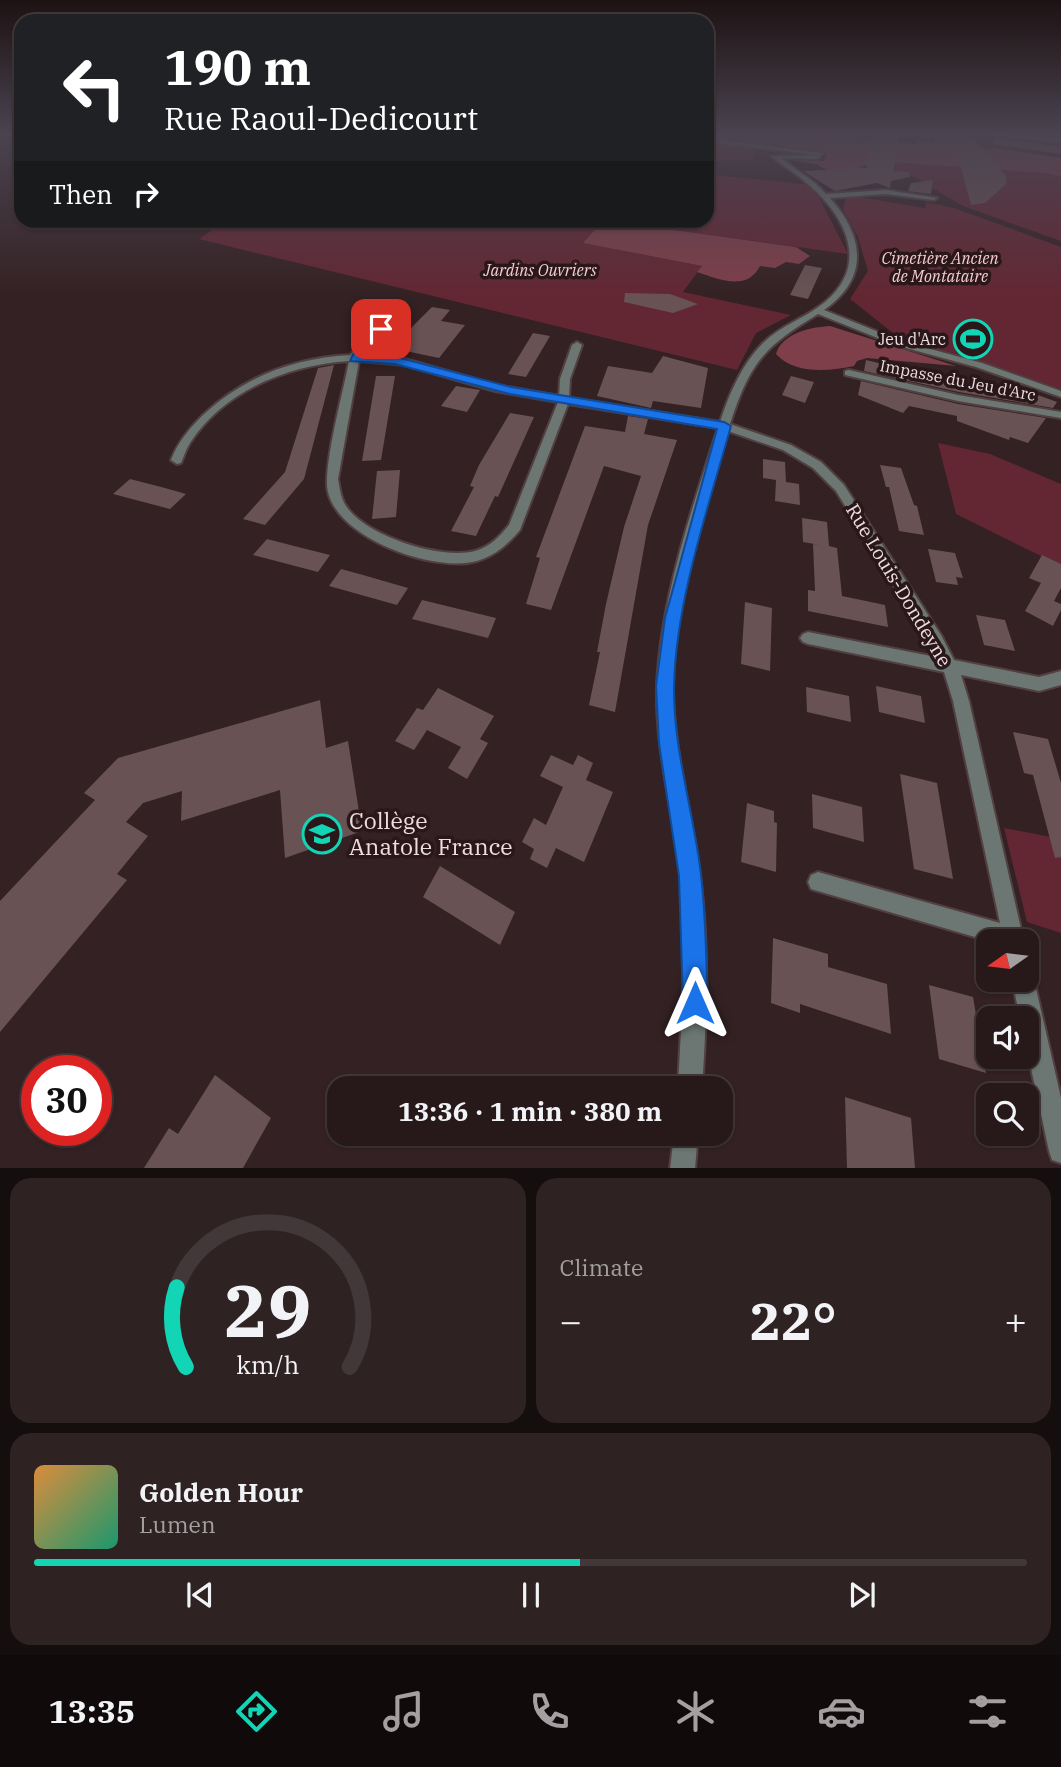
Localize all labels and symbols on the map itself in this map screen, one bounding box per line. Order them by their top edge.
park label: Cimetière Ancien de Montataire [882,248,998,286]
park label: Jardins Ouvriers [482,260,597,280]
pin [351,299,411,359]
sports icon: Jeu d'Arc [952,318,994,360]
place label: Jeu d'Arc [878,329,946,349]
street label: Impasse du Jeu d'Arc [878,355,1038,405]
street label: Rue Louis-Dondeyne [841,499,957,671]
place label: Collège Anatole France [349,805,513,861]
school or university icon: Collège Anatole France [301,813,343,855]
north arrow [976,929,1040,992]
position arrow [658,966,732,1040]
speed limit sign: 30 [21,1055,112,1146]

